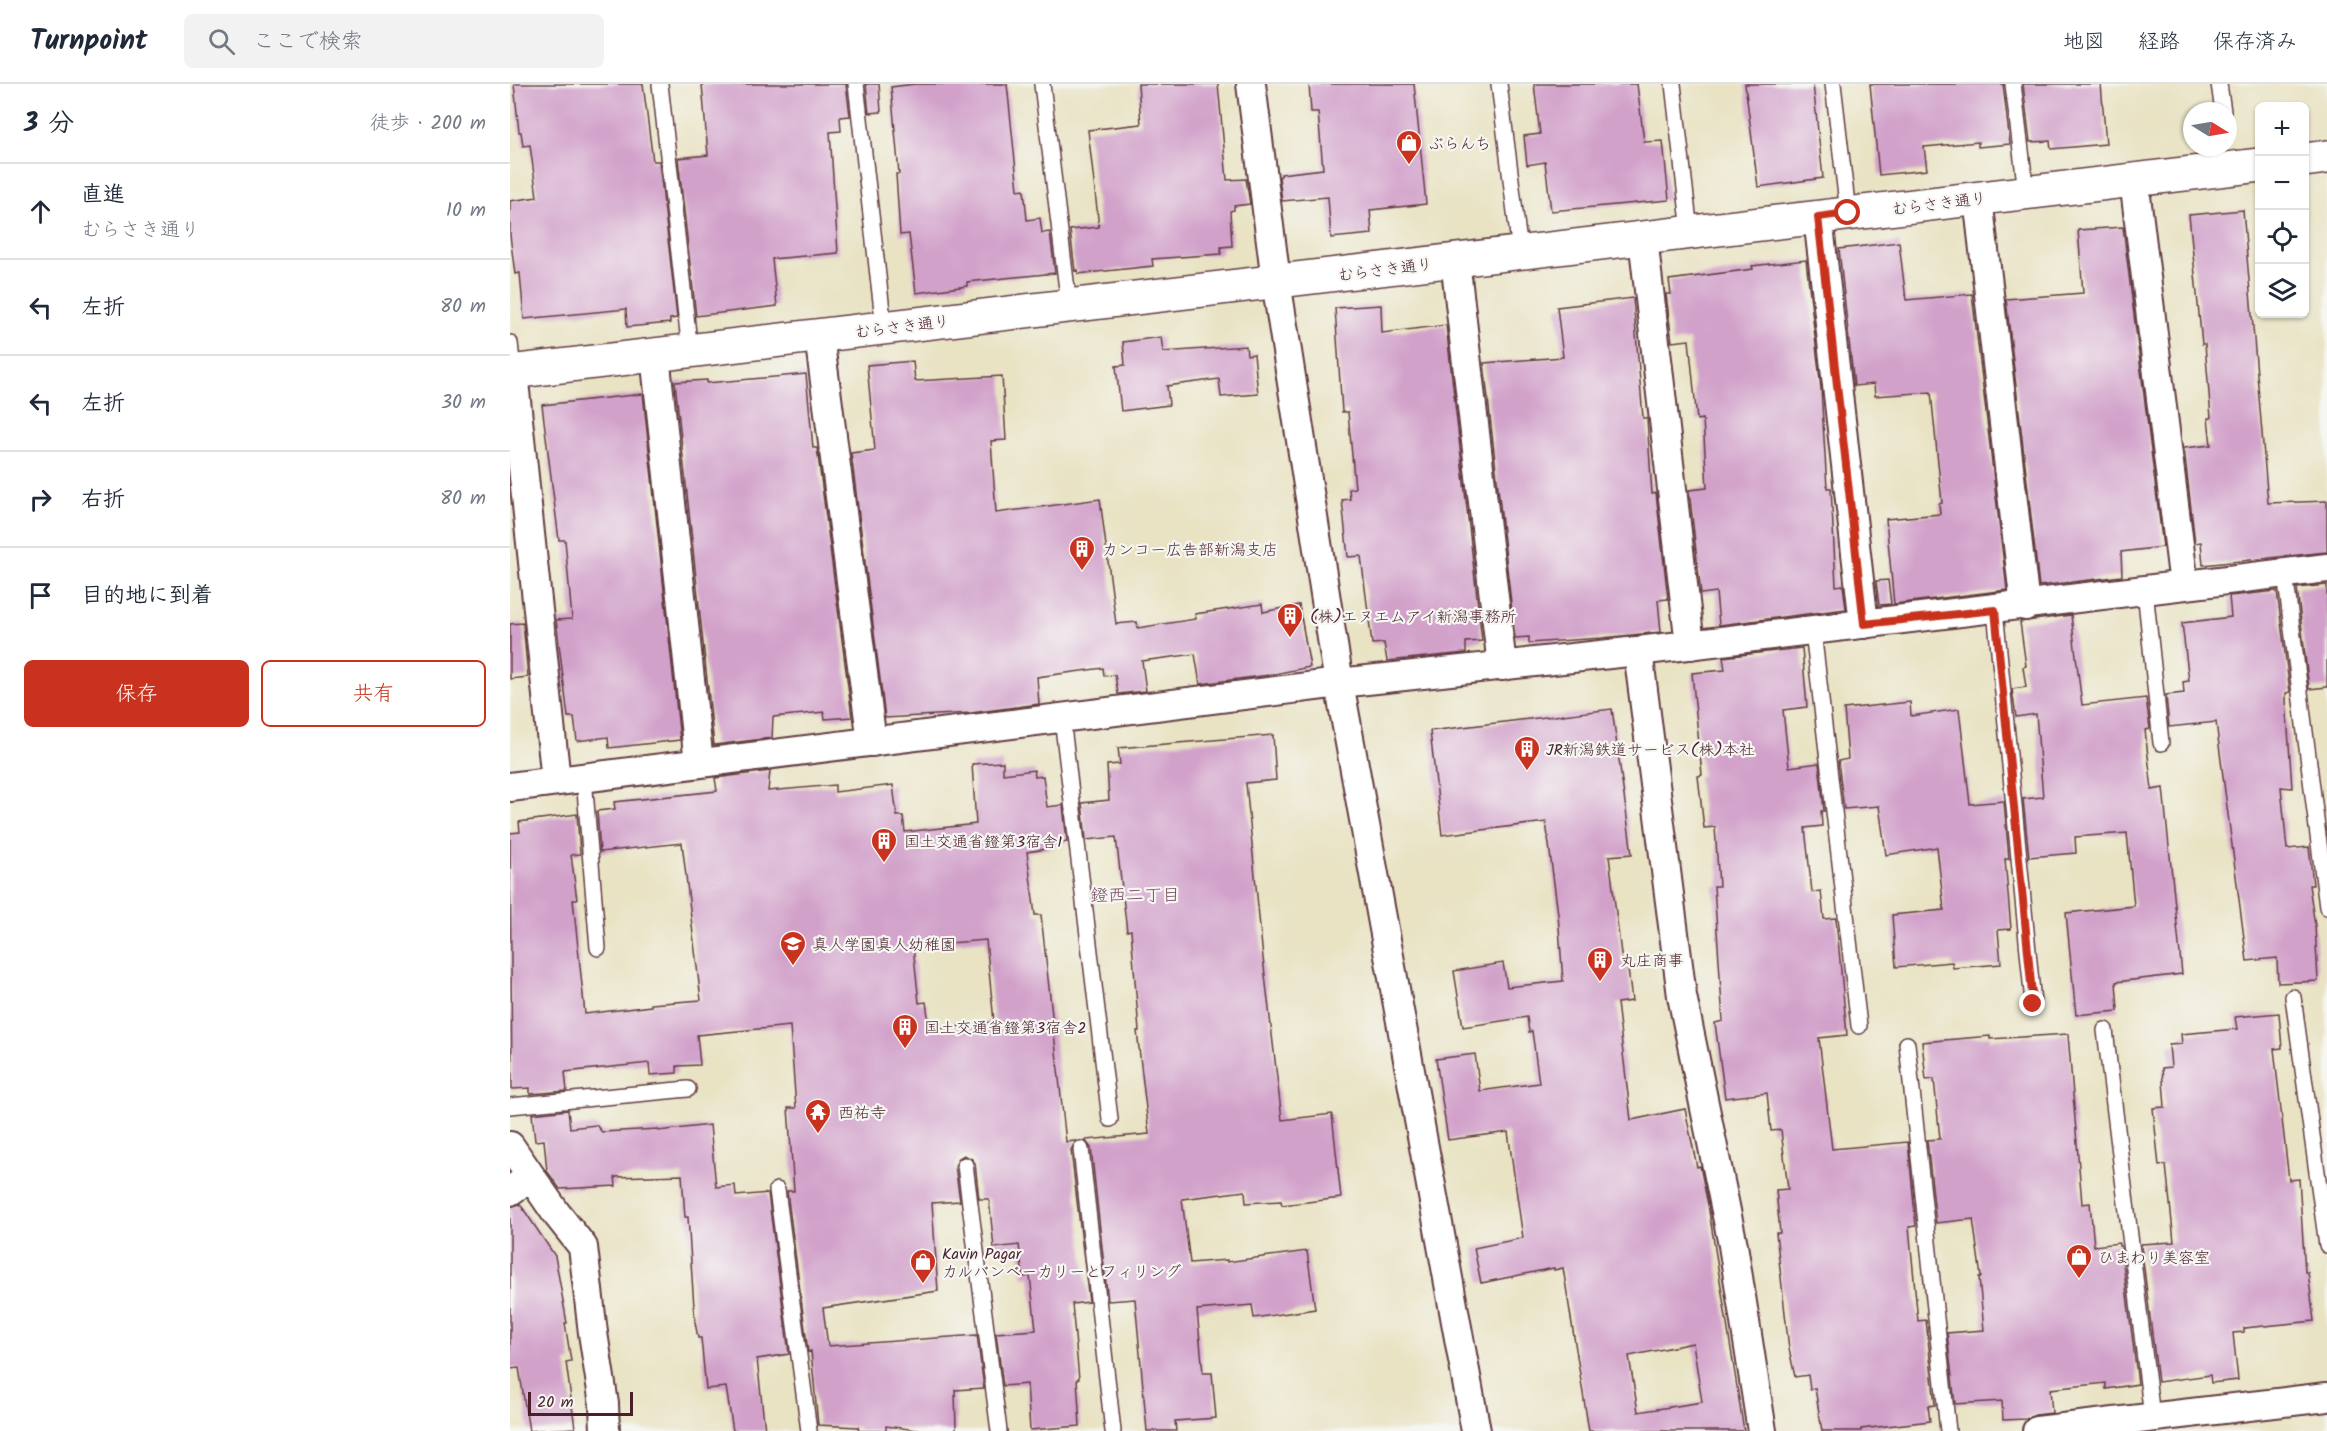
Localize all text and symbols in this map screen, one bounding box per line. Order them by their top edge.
search box [184,14,604,68]
text: Turnpoint [30,19,148,64]
icon: search [205,25,238,58]
text: ここで検索 [253,25,363,60]
text: 地図 [2063,26,2105,59]
text: 経路 [2138,26,2180,59]
text: 保存済み [2213,26,2297,59]
north arrow [2183,102,2237,156]
map controls [2255,102,2309,318]
button: + [2255,102,2309,156]
text: 3 分 [24,103,74,145]
text: 徒歩 · 200 m [370,108,486,140]
shop icon: ぶらんち [1394,128,1424,166]
place label: ぶらんち [1428,132,1491,157]
button: − [2255,156,2309,210]
text: 直進 [81,178,125,213]
street label: むらさき通り [1890,186,1988,223]
icon: ahead [24,195,57,228]
text: 10 m [446,195,486,227]
route start [1834,199,1860,225]
button: locate [2255,210,2309,264]
text: むらさき通り [81,215,200,247]
street label: むらさき通り [1336,252,1434,289]
button: layers [2255,264,2309,318]
icon: left [24,291,57,324]
text: 左折 [81,291,125,326]
text: 80 m [440,291,486,323]
street label: むらさき通り [853,309,951,346]
icon: left [24,387,57,420]
text: 左折 [81,387,125,422]
text: 30 m [441,387,486,419]
icon: right [24,483,57,516]
text: 右折 [81,483,125,518]
text: 80 m [440,483,486,515]
building icon: カンコー広告部新潟支店 [1067,534,1097,572]
place label: カンコー広告部新潟支店 [1102,538,1278,563]
icon: arrive [24,579,57,612]
text: 目的地に到着 [81,579,213,614]
building icon: (株)エヌエムアイ新潟事務所 [1275,601,1305,639]
place label: (株)エヌエムアイ新潟事務所 [1310,605,1517,630]
button: 保存 [24,660,249,727]
button: 共有 [261,660,486,727]
building icon: JR新潟鉄道サービス(株)本社 [1512,734,1542,772]
place label: JR新潟鉄道サービス(株)本社 [1546,738,1755,763]
building icon: 国土交通省鐙第3宿舎1 [869,826,899,864]
place label: 国土交通省鐙第3宿舎1 [904,830,1062,855]
district label: 鐙西二丁目 [1090,882,1180,911]
school or university icon: 真人学園真人幼稚園 [778,929,808,967]
place label: 真人学園真人幼稚園 [812,933,956,958]
building icon: 丸庄商事 [1585,945,1615,983]
place label: 丸庄商事 [1620,949,1684,974]
route end [2019,990,2045,1016]
building icon: 国土交通省鐙第3宿舎2 [890,1012,920,1050]
place label: 国土交通省鐙第3宿舎2 [924,1016,1086,1041]
temple icon: 西祐寺 [803,1097,833,1135]
place label: 西祐寺 [838,1101,886,1126]
place label: Kavin Pagar カルバンベーカリーとフィリング [942,1242,1181,1285]
shop icon: ひまわり美容室 [2064,1242,2094,1280]
place label: ひまわり美容室 [2098,1246,2210,1271]
shop icon: Kavin Pagar カルバンベーカリーとフィリング [908,1247,938,1285]
scale bar [528,1389,633,1416]
text: 20 m [537,1390,573,1415]

